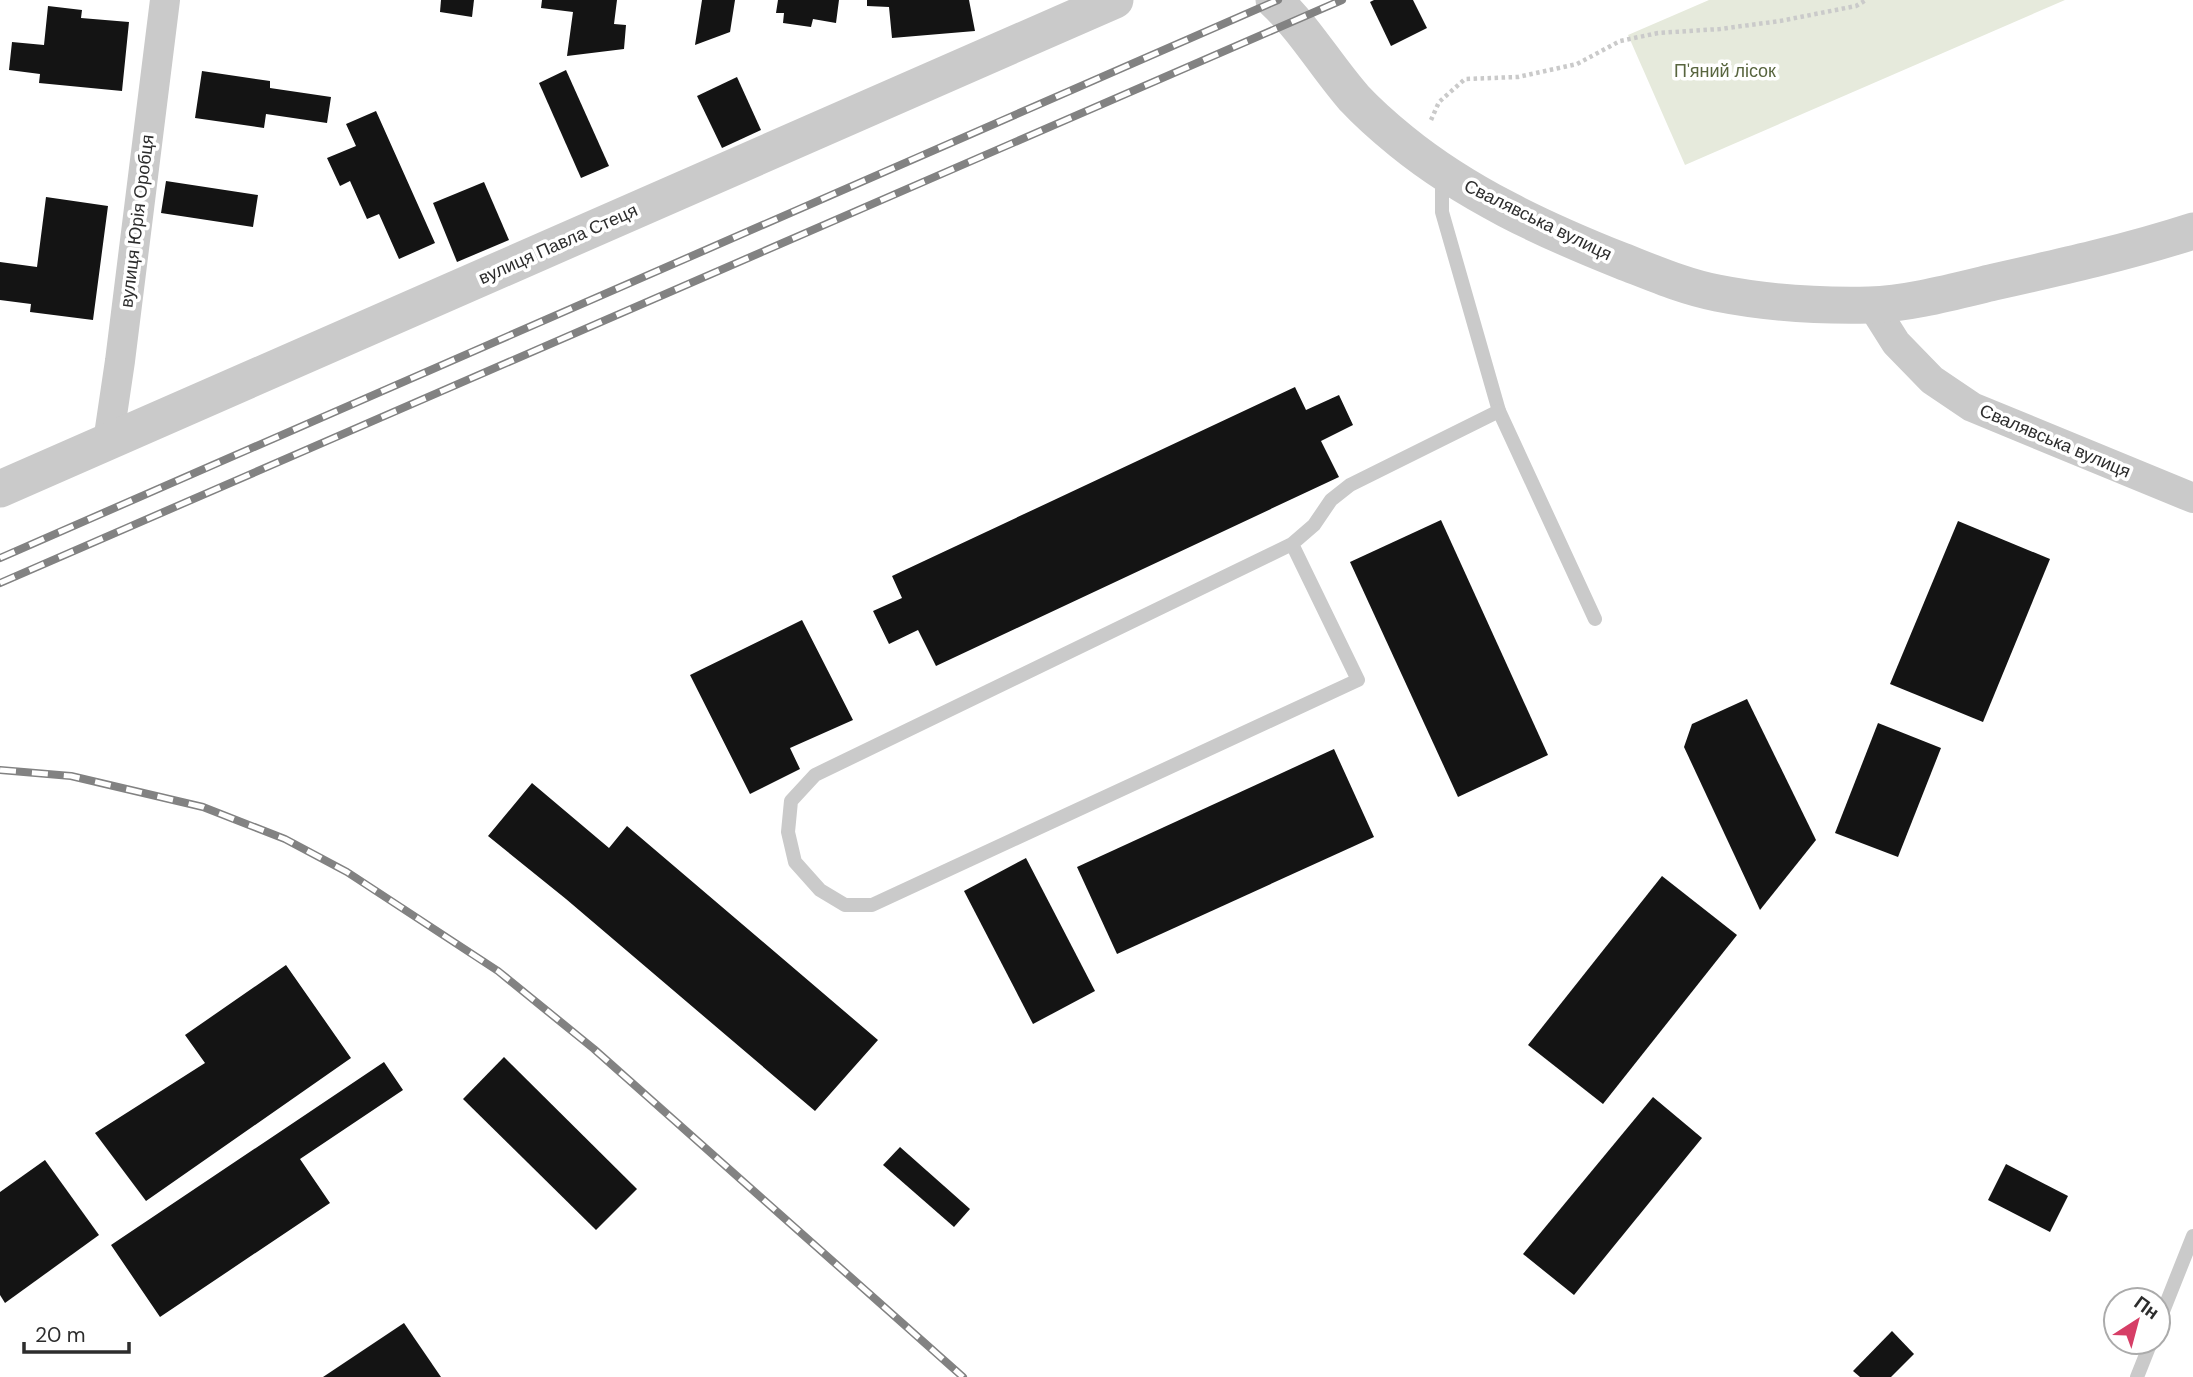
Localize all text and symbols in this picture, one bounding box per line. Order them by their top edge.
park label: П'яний лісок [1674,59,1776,83]
street label: вулиця Юрія Оробця [114,133,160,309]
street label: Свалявська вулиця [1460,174,1616,266]
street label: вулиця Павла Стеця [475,198,641,290]
street label: Свалявська вулиця [1976,398,2134,484]
north arrow [2102,1286,2172,1356]
text: Пн [2129,1290,2164,1325]
scale bar [24,1310,130,1354]
text: 20 m [35,1321,86,1349]

